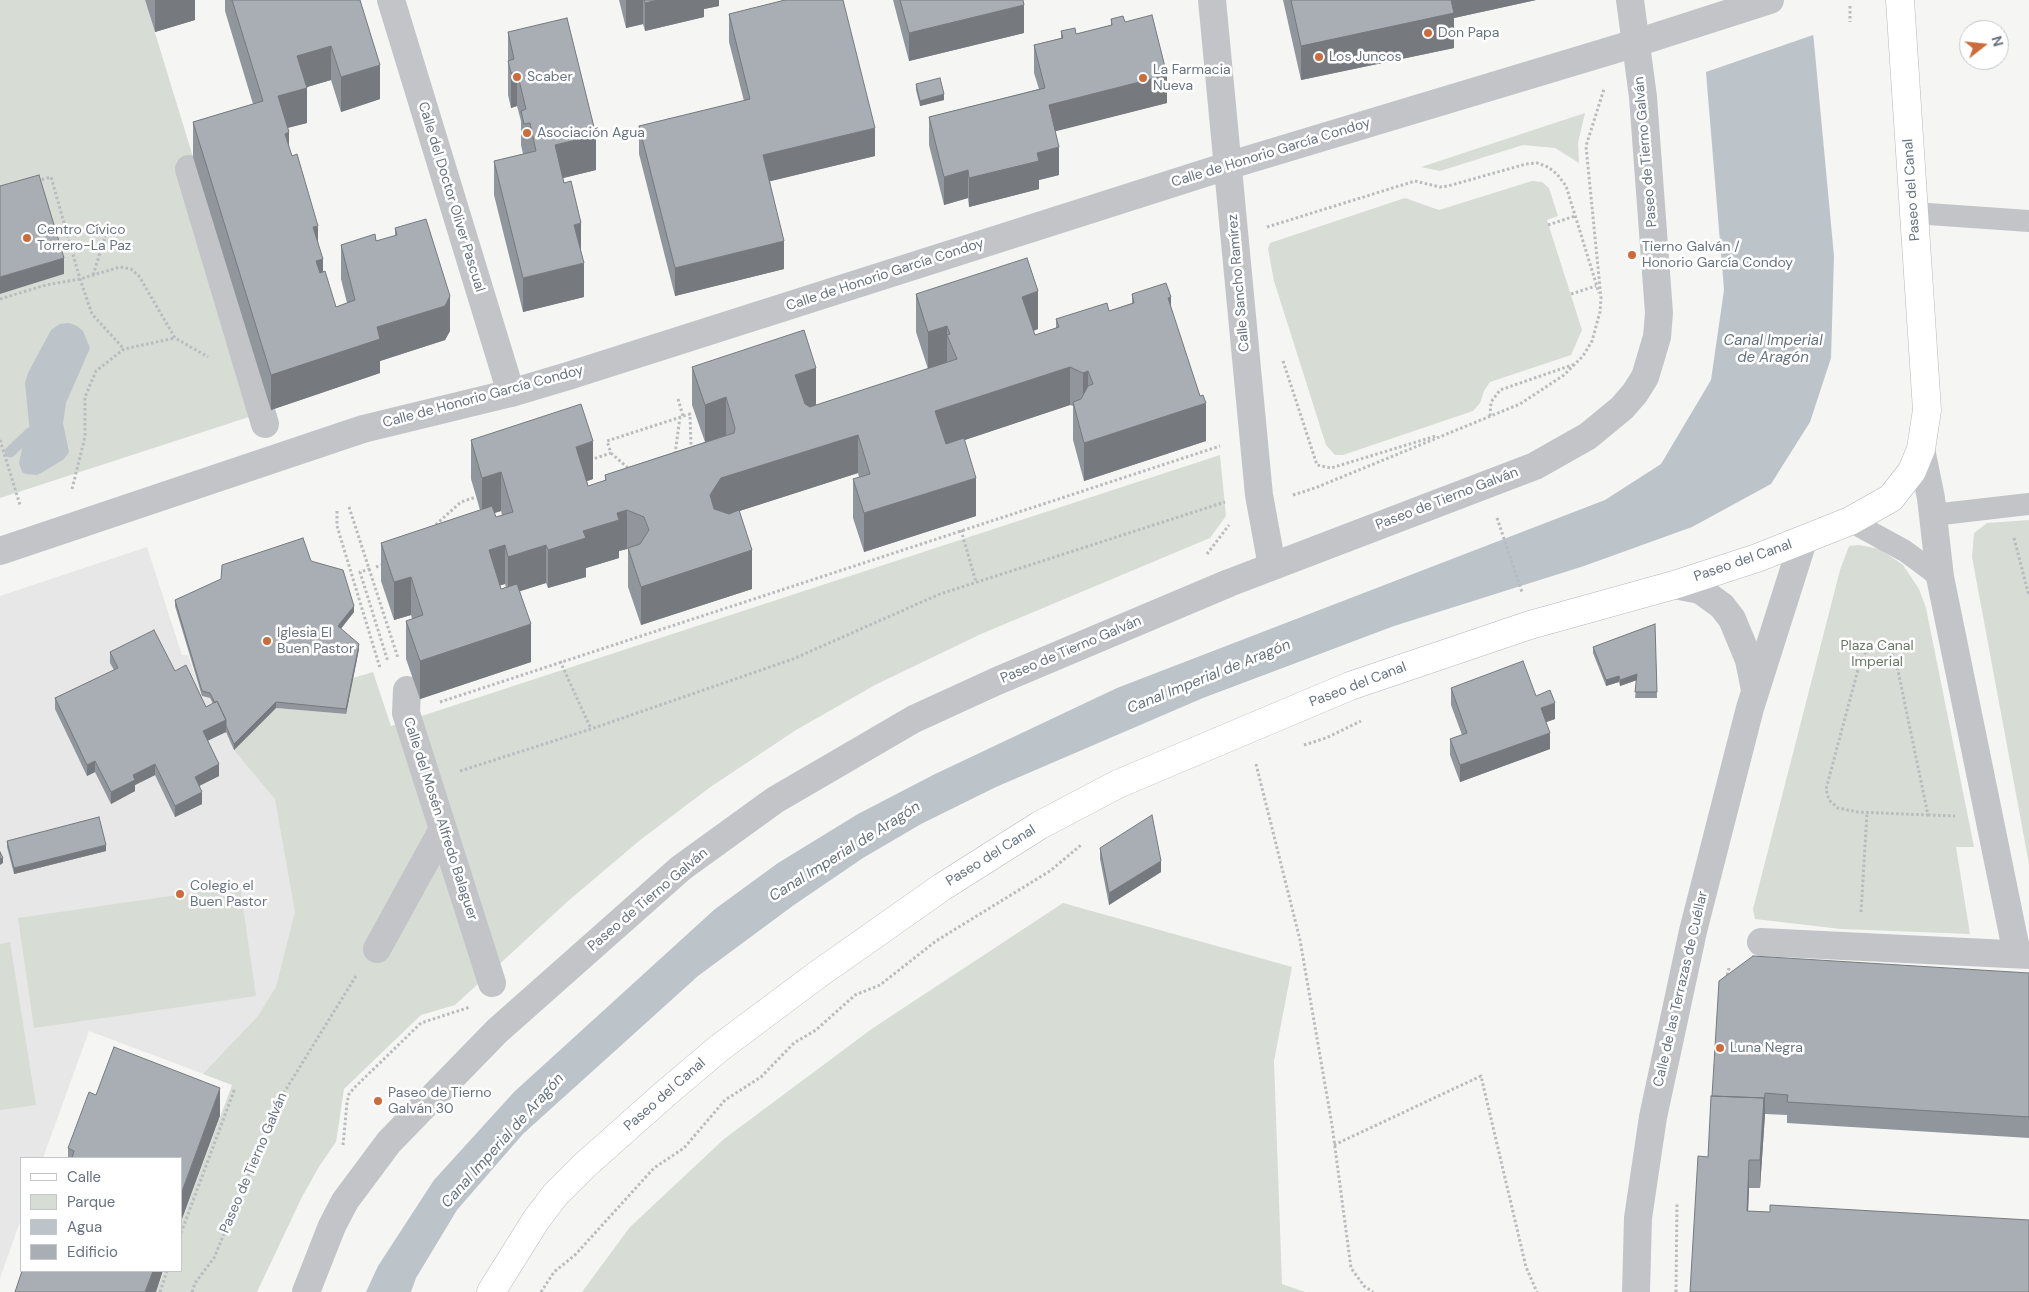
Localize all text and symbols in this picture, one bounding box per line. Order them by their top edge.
north arrow [1959,20,2009,70]
place label: Don Papa [1438,25,1499,41]
marker: Don Papa [1422,27,1434,39]
text: N [1987,34,2008,49]
place label: Los Juncos [1329,49,1402,65]
marker: Los Juncos [1313,51,1325,63]
place label: La Farmacia Nueva [1153,62,1231,94]
place label: Scaber [527,69,573,85]
marker: Scaber [511,71,523,83]
marker: La Farmacia Nueva [1137,72,1149,84]
street label: Paseo de Tierno Galván [1631,76,1661,228]
street label: Calle del Doctor Oliver Pascual [414,100,488,294]
street label: Calle de Honorio García Condoy [1170,115,1372,191]
place label: Asociación Agua [537,125,645,141]
marker: Asociación Agua [521,127,533,139]
street label: Paseo del Canal [1900,138,1924,242]
street label: Calle Sancho Ramírez [1225,214,1253,352]
place label: Centro Cívico Torrero-La Paz [37,222,131,254]
marker: Centro Cívico Torrero-La Paz [21,232,33,244]
street label: Calle de Honorio García Condoy [784,235,986,315]
place label: Tierno Galván / Honorio García Condoy [1642,239,1793,272]
marker: Tierno Galván / Honorio García Condoy [1626,249,1638,261]
water label: Canal Imperial de Aragón [1723,332,1823,367]
street label: Calle de Honorio García Condoy [381,362,585,432]
street label: Paseo de Tierno Galván [1373,464,1521,534]
street label: Paseo del Canal [1692,536,1794,586]
street label: Paseo de Tierno Galván [998,613,1144,687]
place label: Iglesia El Buen Pastor [277,625,354,658]
marker: Iglesia El Buen Pastor [261,635,273,647]
water label: Canal Imperial de Aragón [1125,636,1293,718]
park label: Plaza Canal Imperial [1840,638,1914,670]
street label: Paseo del Canal [1307,659,1409,711]
street label: Calle del Mosén Alfredo Balaguer [399,715,481,923]
water label: Canal Imperial de Aragón [766,798,924,906]
street label: Paseo del Canal [943,822,1039,890]
street label: Paseo de Tierno Galván [585,845,711,955]
place label: Colegio el Buen Pastor [190,878,267,910]
marker: Colegio el Buen Pastor [174,888,186,900]
street label: Calle de las Terrazas de Cuéllar [1650,890,1712,1088]
place label: Luna Negra [1730,1040,1803,1056]
marker: Luna Negra [1714,1042,1726,1054]
street label: Paseo del Canal [621,1055,709,1135]
water label: Canal Imperial de Aragón [438,1070,568,1212]
place label: Paseo de Tierno Galván 30 [388,1085,492,1118]
street label: Paseo de Tierno Galván [217,1090,291,1236]
marker: Paseo de Tierno Galván 30 [372,1095,384,1107]
legend [20,1157,182,1272]
text: Calle [67,1167,101,1187]
text: Parque [67,1192,115,1212]
text: Agua [67,1217,102,1237]
text: Edificio [67,1242,118,1262]

